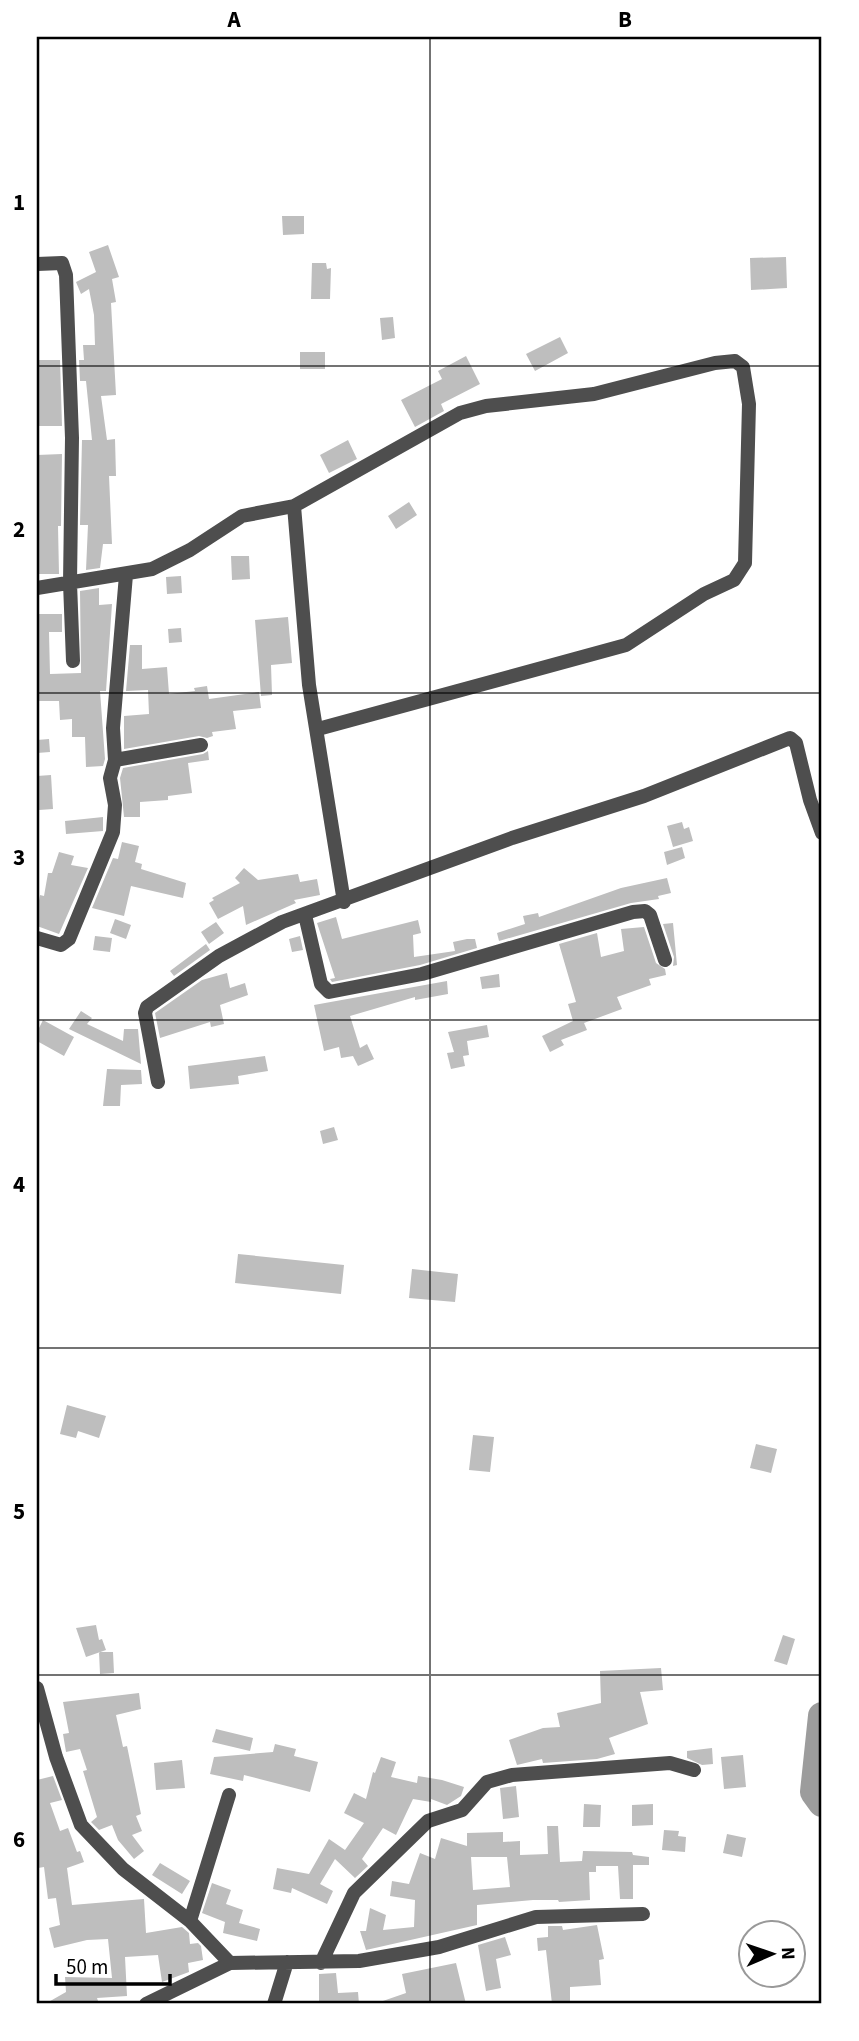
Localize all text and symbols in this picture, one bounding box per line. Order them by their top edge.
text: A [226,3,241,36]
text: B [618,3,632,36]
text: 1 [13,186,25,219]
text: 2 [13,513,25,546]
text: 3 [13,841,25,874]
text: 4 [13,1168,25,1201]
text: 5 [13,1495,25,1528]
text: 6 [13,1823,25,1856]
north arrow [736,1918,806,1988]
scale bar [56,1943,170,1987]
text: N [774,1947,801,1960]
text: 50 m [66,1952,108,1982]

